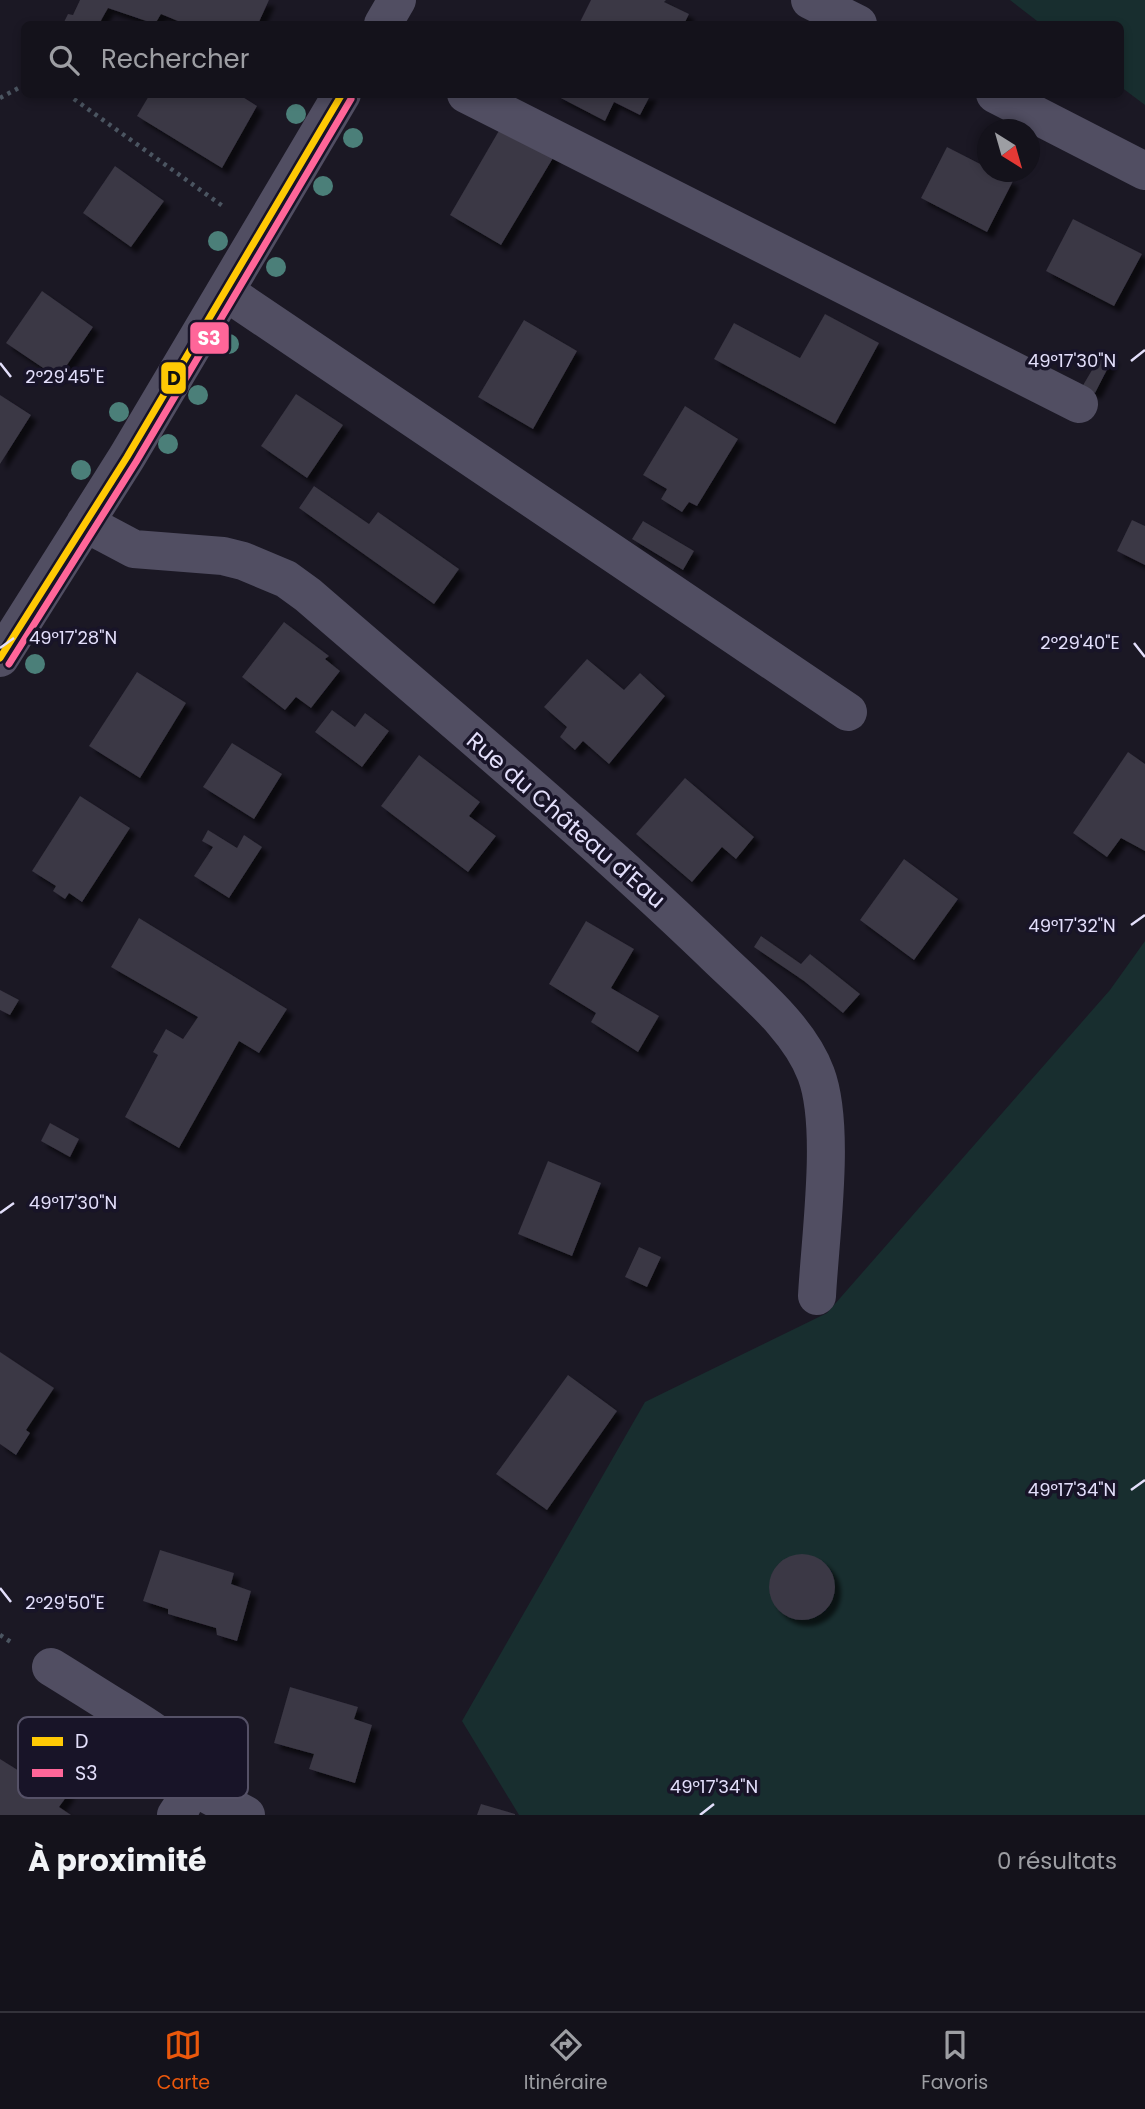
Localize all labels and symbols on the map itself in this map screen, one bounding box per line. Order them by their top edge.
north arrow [977,119,1040,182]
line badge: S3 [189,321,230,355]
text: S3 [197,325,221,352]
text: 49°17'30"N [1028,348,1116,373]
line badge: D [160,361,187,395]
text: 2°29'45"E [25,364,105,389]
text: D [167,365,181,392]
text: 49°17'28"N [29,625,117,650]
text: 2°29'40"E [1040,630,1120,655]
street label: Rue du Château d'Eau [460,725,672,915]
text: 49°17'32"N [1028,913,1116,938]
text: 49°17'30"N [29,1190,117,1215]
text: 49°17'34"N [1028,1477,1116,1502]
text: 2°29'50"E [25,1590,105,1615]
legend [18,1717,248,1798]
text: D [75,1728,88,1755]
text: S3 [75,1760,97,1787]
text: 49°17'34"N [670,1774,758,1799]

